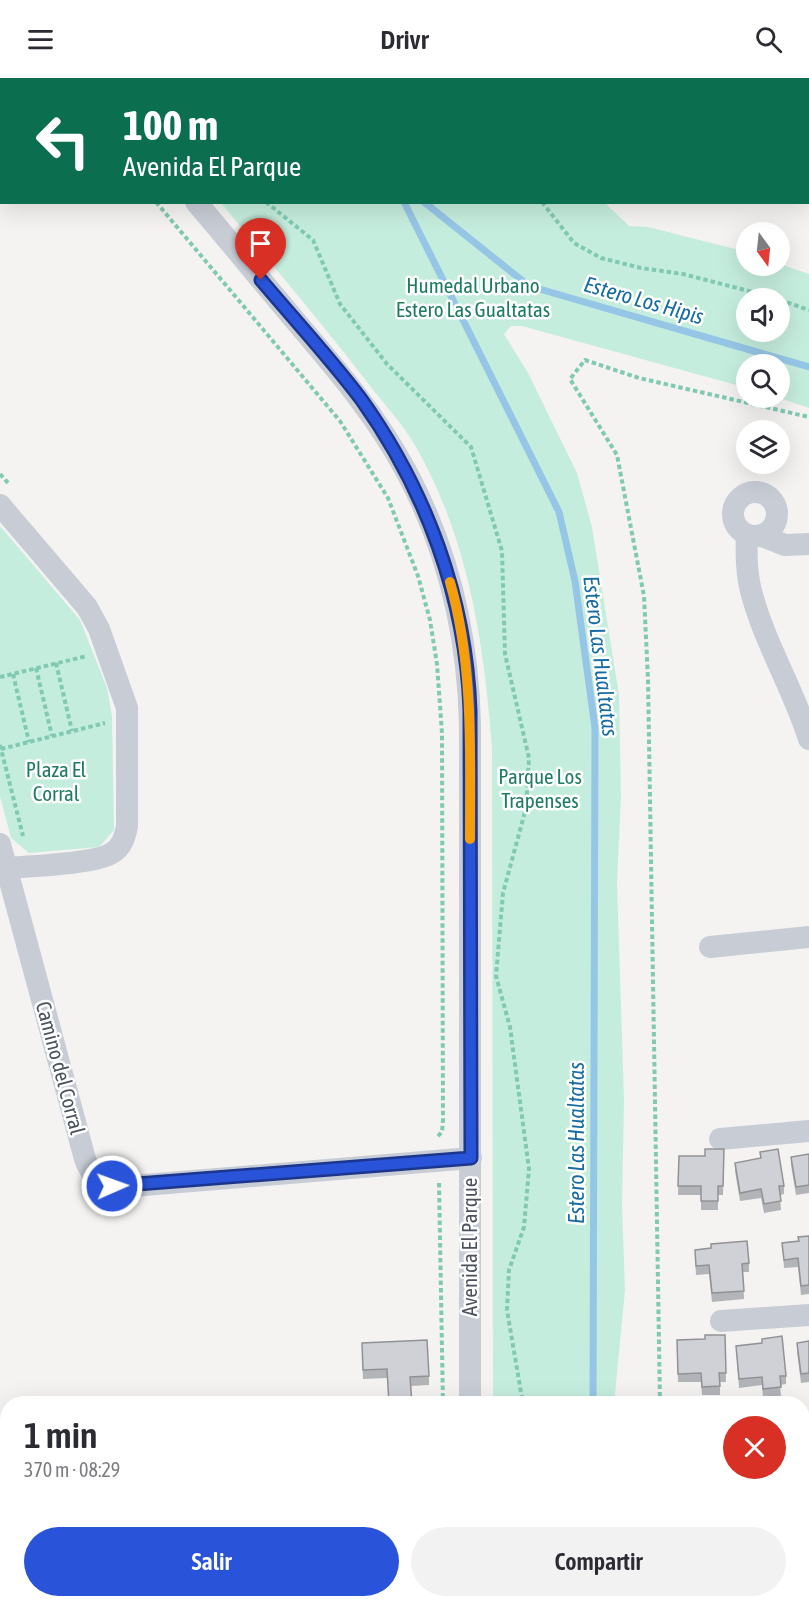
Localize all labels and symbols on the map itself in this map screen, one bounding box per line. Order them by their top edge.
pin [235,218,286,280]
north arrow [736,222,790,276]
water label: Estero Los Hipis [581,271,707,330]
park label: Humedal Urbano Estero Las Gualtatas [396,273,550,321]
water label: Estero Las Hualtatas [578,574,624,738]
park label: Plaza El Corral [26,757,87,805]
park label: Parque Los Trapenses [498,764,582,812]
street label: Camino del Corral [32,999,90,1137]
water label: Estero Las Hualtatas [563,1062,589,1224]
position arrow [80,1154,144,1218]
street label: Avenida El Parque [457,1178,481,1316]

